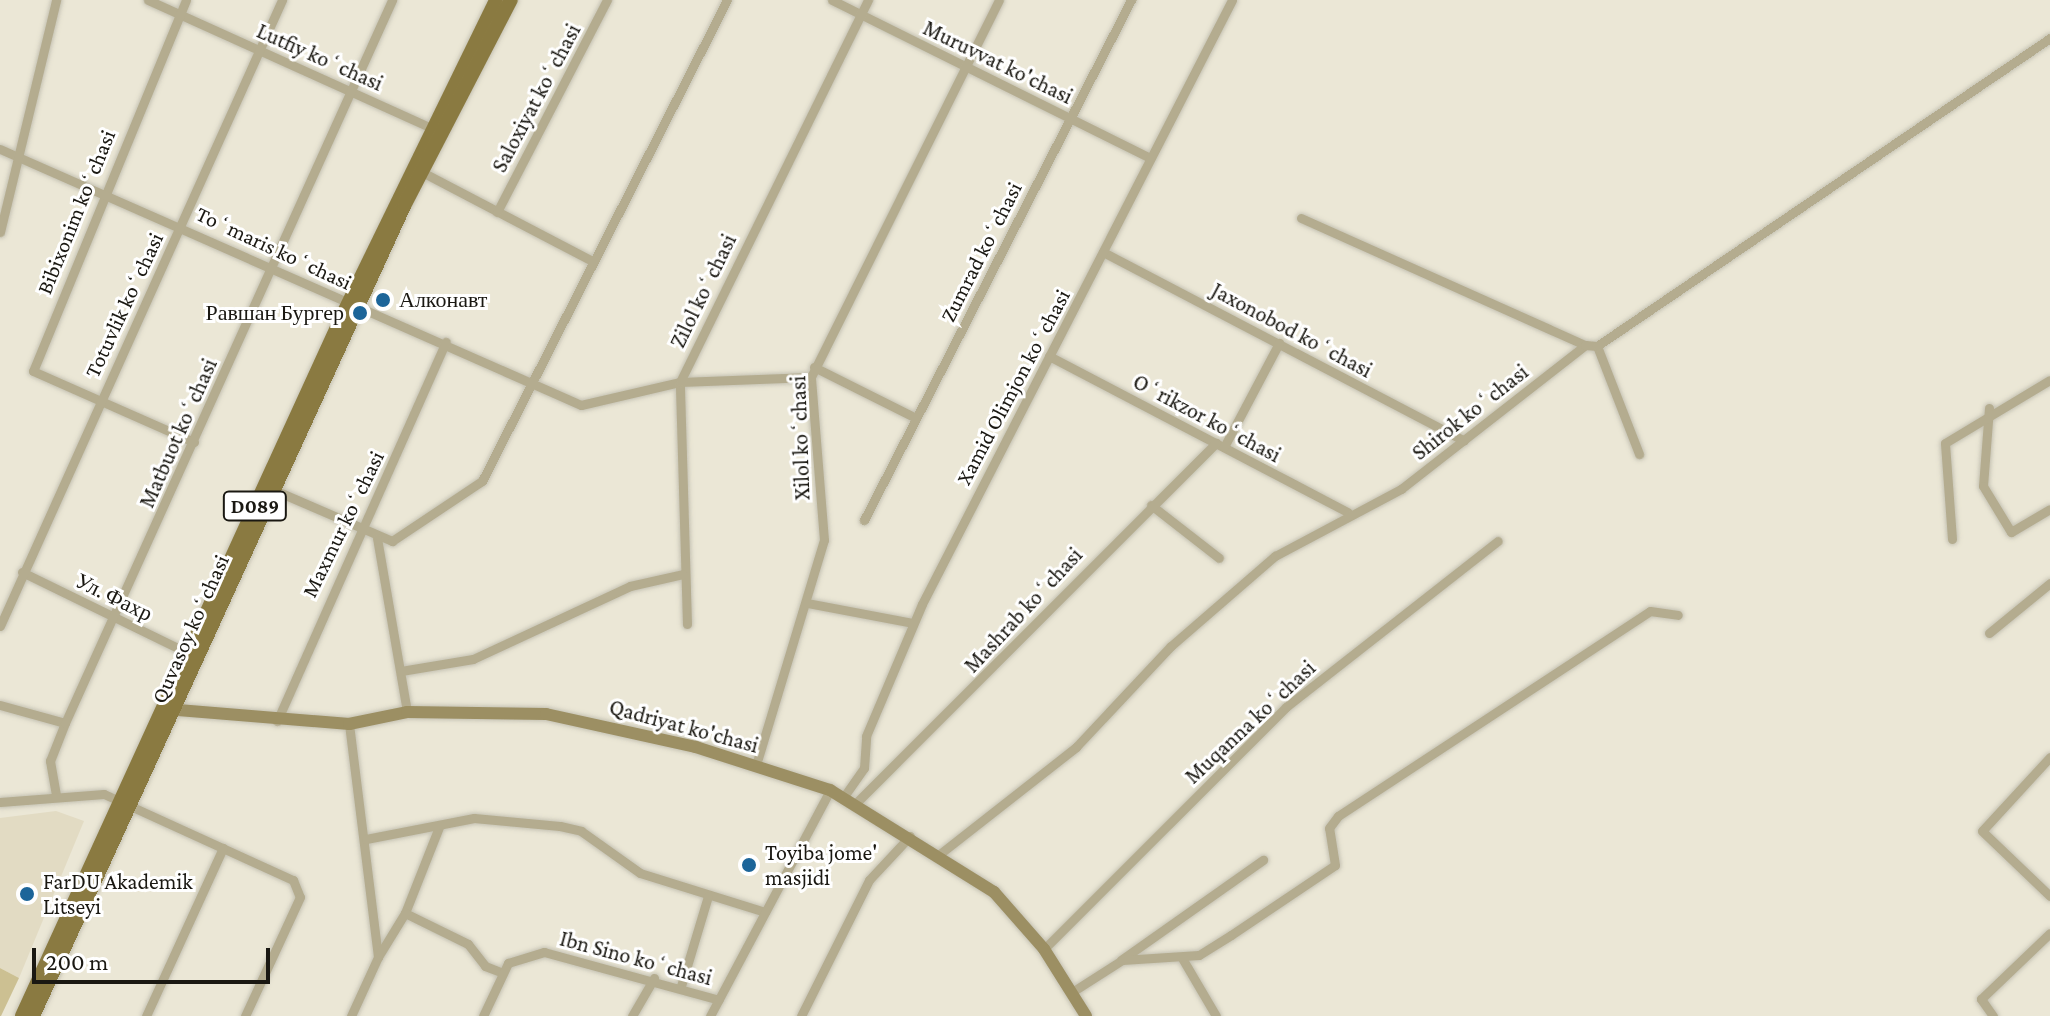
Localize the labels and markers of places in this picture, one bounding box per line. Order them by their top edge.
place label: Алконавт [399,287,487,313]
marker: Алконавт [374,291,392,309]
place label: Равшан Бургер [205,300,344,326]
marker: Равшан Бургер [351,304,369,322]
place label: Toyiba jome' masjidi [765,839,877,890]
marker: Toyiba jome' masjidi [740,856,758,874]
place label: FarDU Akademik Litseyi [43,868,193,920]
marker: FarDU Akademik Litseyi [18,885,36,903]

